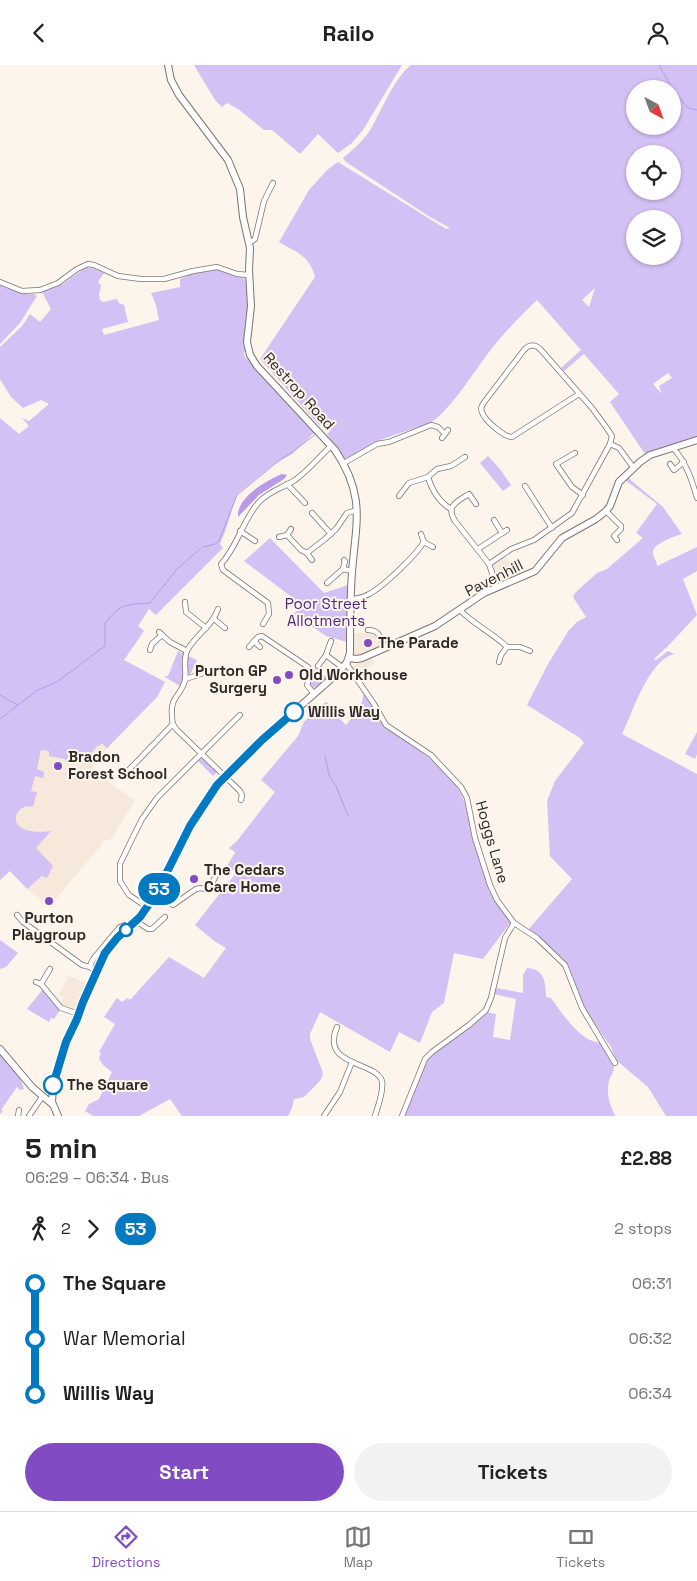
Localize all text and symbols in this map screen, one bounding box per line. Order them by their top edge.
icon: back [25,19,53,47]
text: Railo [323,19,374,47]
icon: person [644,19,672,47]
north arrow [626,80,681,135]
map controls [626,80,681,265]
button: locate [626,145,681,200]
button: layers [626,210,681,265]
street label: Restrop Road [260,348,339,433]
street label: Pavenhill [461,555,526,600]
park label: Poor Street Allotments [285,594,367,630]
place label: The Parade [378,633,459,652]
marker: The Parade [362,637,374,649]
place label: Purton GP Surgery [195,661,267,697]
place label: Old Workhouse [299,665,408,684]
marker: Old Workhouse [283,669,295,681]
marker: Purton GP Surgery [271,674,283,686]
marker: Willis Way [284,702,304,722]
place label: Willis Way [308,702,380,721]
place label: Bradon Forest School [68,747,167,783]
marker: Bradon Forest School [52,760,64,772]
street label: Hoggs Lane [472,798,513,885]
place label: The Cedars Care Home [204,860,285,896]
line badge: 53 [136,873,182,905]
marker: The Cedars Care Home [188,873,200,885]
text: 53 [148,877,170,900]
marker: Purton Playgroup [43,895,55,907]
place label: Purton Playgroup [12,908,86,944]
unlabelled marker [119,923,133,937]
marker: The Square [43,1075,63,1095]
place label: The Square [67,1075,149,1094]
text: 5 min [25,1130,98,1166]
text: £2.88 [620,1146,672,1171]
text: 06:29 – 06:34 · Bus [25,1167,169,1188]
icon: walk [25,1215,53,1243]
icon: forward [79,1215,107,1243]
text: 53 [125,1217,146,1240]
text: 2 [61,1218,71,1239]
text: 2 stops [614,1218,672,1239]
text: The Square [63,1271,166,1296]
text: 06:31 [632,1273,672,1294]
text: War Memorial [63,1326,186,1351]
text: 06:32 [629,1328,672,1349]
text: Willis Way [63,1381,154,1406]
text: 06:34 [628,1383,672,1404]
button: Start [25,1443,344,1501]
button: Tickets [354,1443,672,1501]
tab: Directions [92,1523,160,1571]
tab: Map [344,1523,373,1571]
tab: Tickets [556,1523,605,1571]

